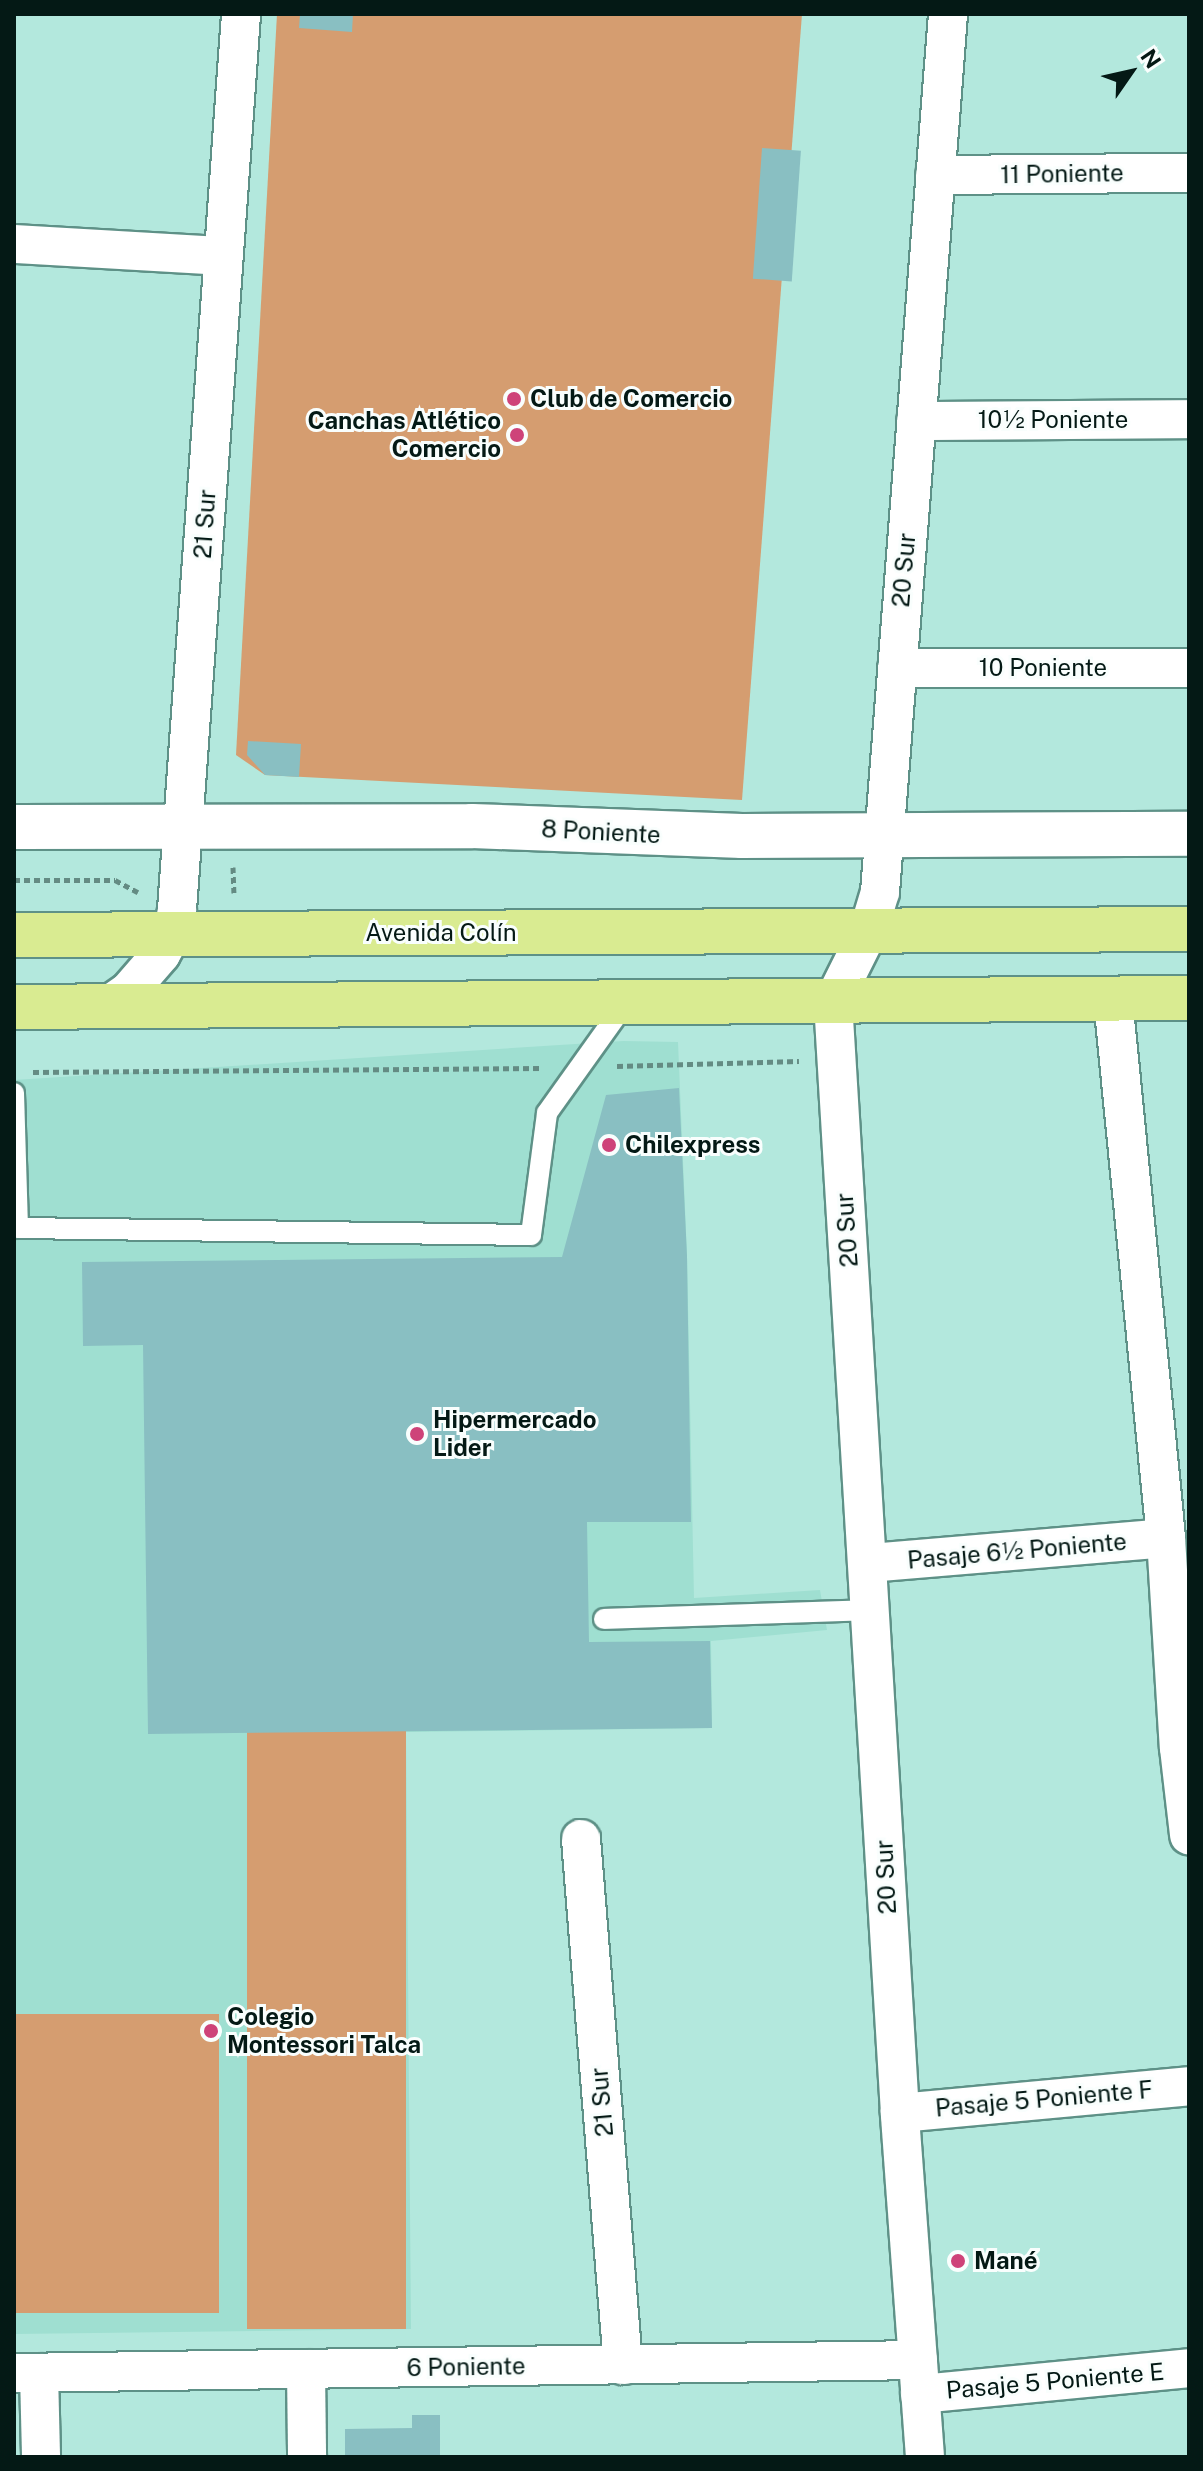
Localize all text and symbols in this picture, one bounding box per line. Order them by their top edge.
north arrow [1091,32,1171,112]
text: N [1135,44,1166,73]
street label: 11 Poniente [1000,159,1124,189]
place label: Club de Comercio [530,385,733,413]
marker: Club de Comercio [505,390,523,408]
street label: 10½ Poniente [978,406,1128,434]
place label: Canchas Atlético Comercio [307,407,501,463]
marker: Canchas Atlético Comercio [508,426,526,444]
street label: 21 Sur [188,488,222,560]
street label: 20 Sur [886,532,922,608]
street label: 10 Poniente [979,654,1107,682]
street label: 8 Poniente [541,814,661,850]
street label: Avenida Colín [365,919,517,947]
place label: Chilexpress [625,1131,761,1159]
marker: Chilexpress [600,1136,618,1154]
street label: 20 Sur [830,1192,864,1268]
place label: Hipermercado Lider [433,1406,597,1462]
marker: Hipermercado Lider [408,1425,426,1443]
street label: Pasaje 6½ Poniente [906,1527,1128,1575]
street label: 20 Sur [870,1839,902,1915]
place label: Colegio Montessori Talca [227,2003,421,2059]
marker: Colegio Montessori Talca [202,2022,220,2040]
street label: 21 Sur [585,2066,619,2138]
street label: Pasaje 5 Poniente F [934,2075,1154,2123]
place label: Mané [974,2247,1038,2275]
marker: Mané [949,2252,967,2270]
street label: 6 Poniente [406,2352,526,2382]
street label: Pasaje 5 Poniente E [945,2357,1165,2405]

